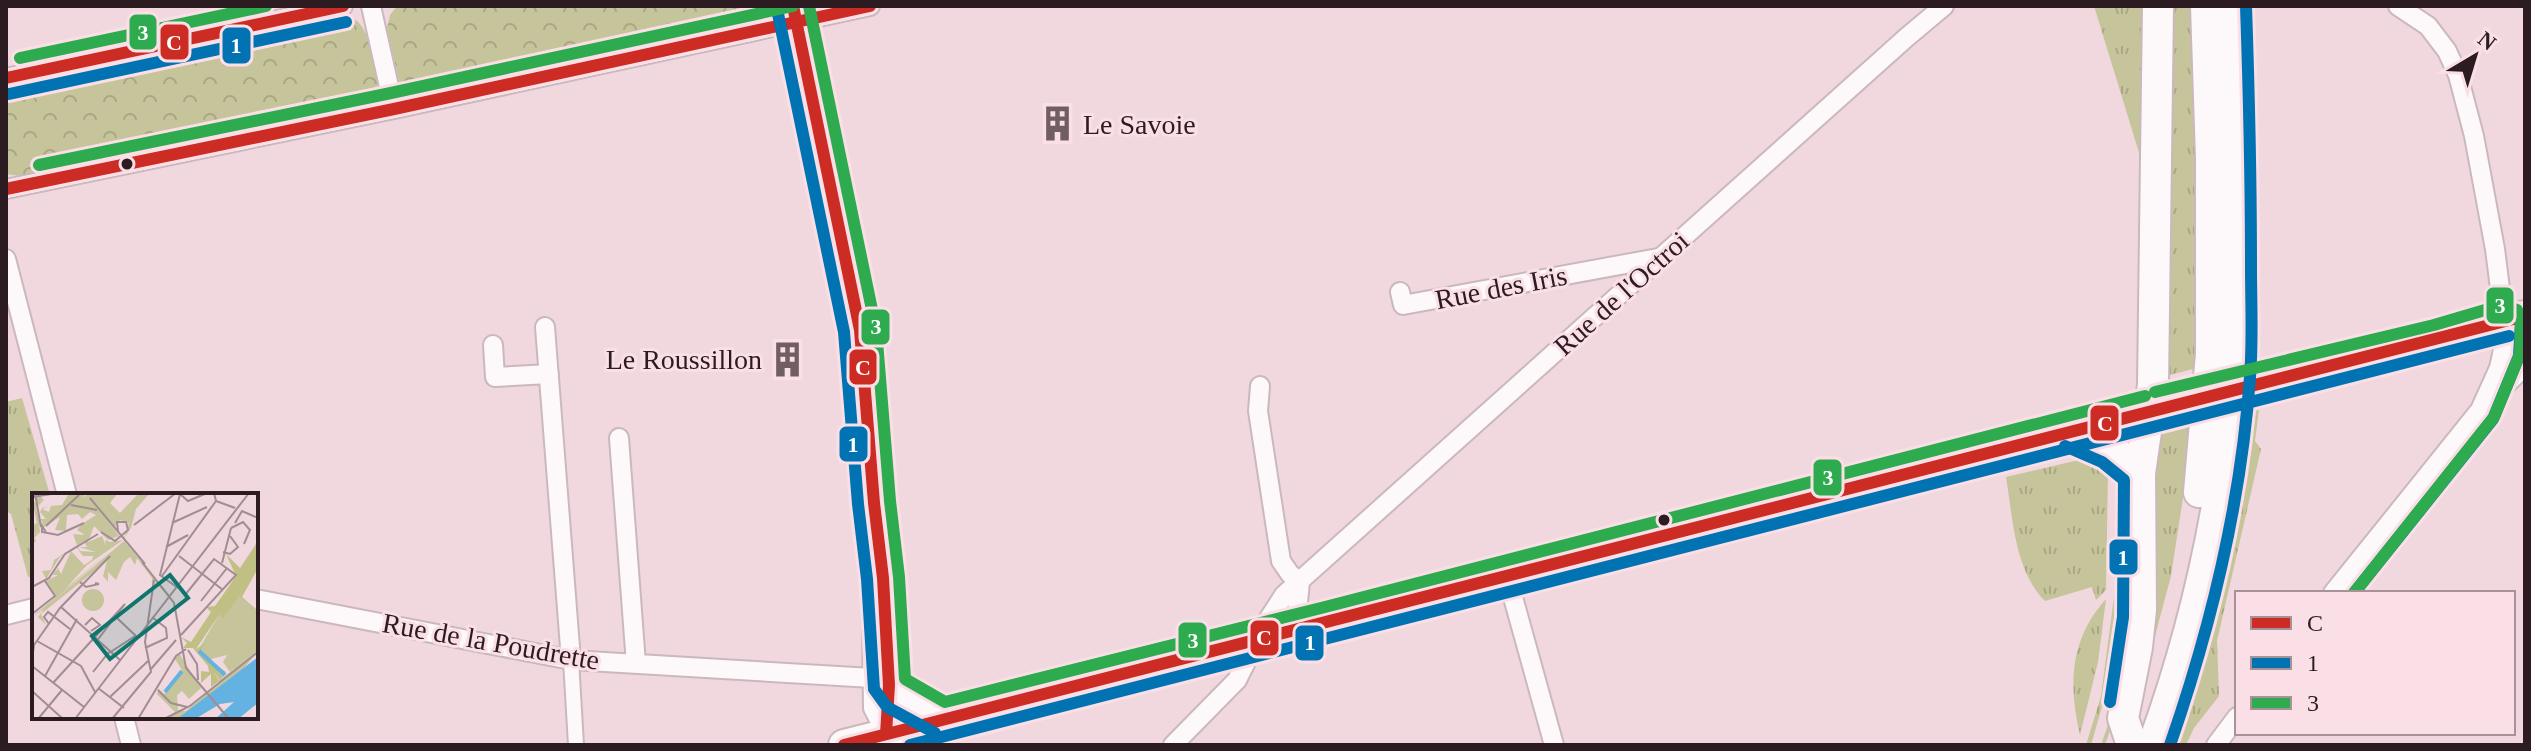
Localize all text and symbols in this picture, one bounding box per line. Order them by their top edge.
line badge: 3 [128,13,158,51]
north arrow [2435,16,2515,96]
text: 3 [138,20,149,45]
line badge: C [159,23,190,61]
line badge: 1 [221,26,252,65]
text: N [2473,26,2501,55]
text: C [166,30,182,55]
text: 1 [231,33,242,58]
building icon: Le Savoie [1038,105,1076,143]
place label: Le Savoie [1083,109,1196,140]
unlabelled marker [119,156,135,172]
street label: Rue de l'Octroi [1548,225,1695,362]
street label: Rue des Iris [1432,260,1570,315]
line badge: 3 [2485,286,2515,325]
text: 3 [2495,293,2506,318]
line badge: 3 [860,308,891,346]
text: 3 [871,314,882,339]
building icon: Le Roussillon [769,340,807,378]
place label: Le Roussillon [606,344,762,375]
line badge: C [848,348,878,386]
text: C [855,355,871,380]
line badge: C [2089,404,2120,442]
text: C [2097,411,2113,436]
line badge: 1 [838,425,869,463]
text: 1 [848,432,859,457]
line badge: 3 [1812,458,1843,497]
text: 3 [1823,465,1834,490]
inset map [32,493,258,719]
unlabelled marker [1656,512,1672,528]
line badge: 1 [2108,538,2139,576]
text: 1 [2118,545,2129,570]
legend [2235,591,2515,735]
street label: Rue de la Poudrette [380,607,602,676]
text: C [2307,610,2323,636]
line badge: C [1249,619,1280,657]
line badge: 3 [1177,621,1208,659]
line badge: 1 [1294,624,1325,662]
text: C [1256,625,1272,650]
text: 3 [1188,628,1199,653]
text: 1 [1305,630,1316,655]
text: 1 [2307,650,2319,676]
text: 3 [2307,690,2319,716]

